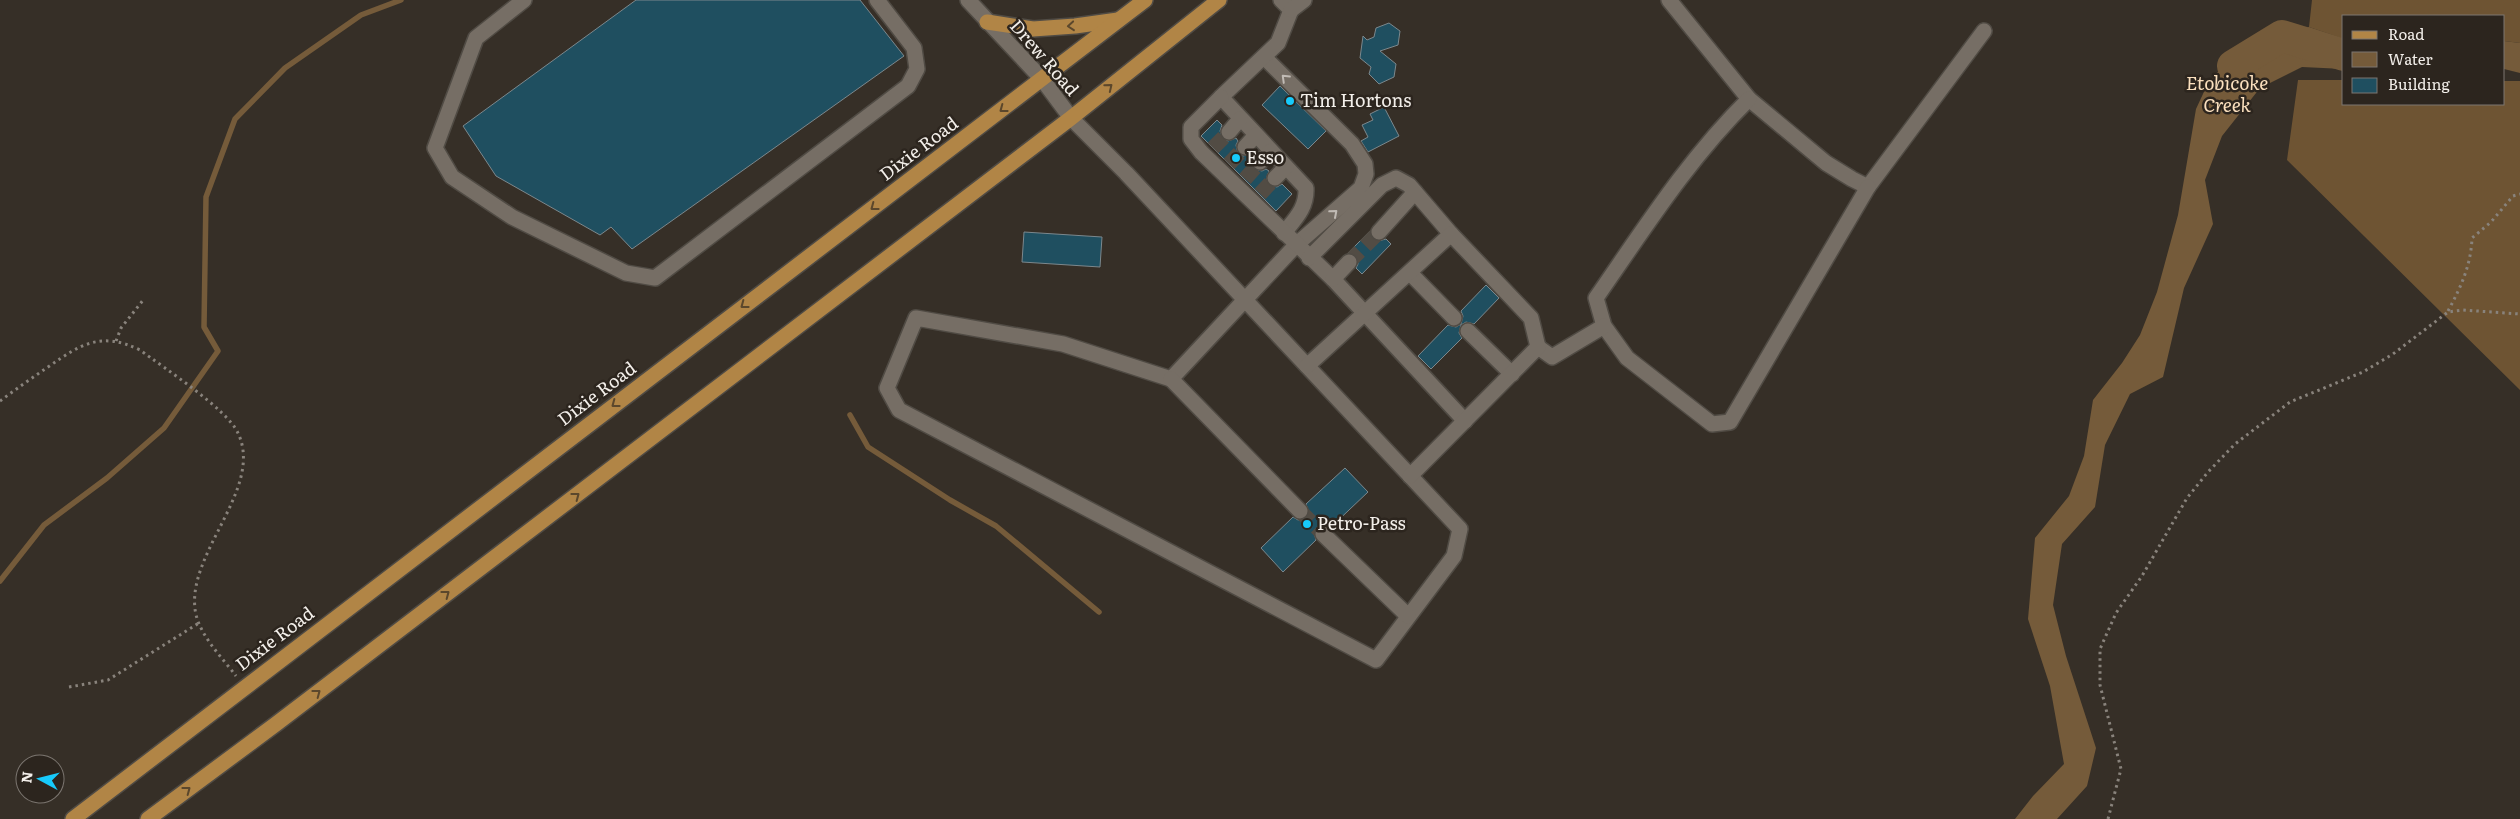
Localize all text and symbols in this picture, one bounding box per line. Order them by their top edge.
street label: Drew Road [1004,13,1086,101]
legend [2342,15,2505,105]
one-way arrow [1067,21,1075,32]
text: Road [2388,22,2424,45]
text: Water [2388,47,2433,70]
water label: Etobicoke Creek [2186,68,2268,118]
text: Building [2388,72,2450,95]
one-way arrow [1281,74,1290,83]
one-way arrow [1103,85,1112,93]
place label: Tim Hortons [1300,86,1411,113]
marker: Tim Hortons [1284,95,1296,107]
one-way arrow [1000,103,1009,111]
street label: Dixie Road [873,109,963,186]
place label: Esso [1246,143,1284,170]
marker: Esso [1230,152,1242,164]
one-way arrow [870,201,880,210]
one-way arrow [1328,210,1337,218]
one-way arrow [741,300,750,308]
street label: Dixie Road [551,354,641,431]
one-way arrow [611,398,621,407]
one-way arrow [570,493,579,501]
place label: Petro-Pass [1317,509,1406,536]
marker: Petro-Pass [1301,518,1313,530]
one-way arrow [440,591,450,600]
street label: Dixie Road [229,599,319,676]
one-way arrow [311,690,320,698]
north arrow [15,754,65,804]
text: N [15,770,37,784]
one-way arrow [181,787,191,796]

